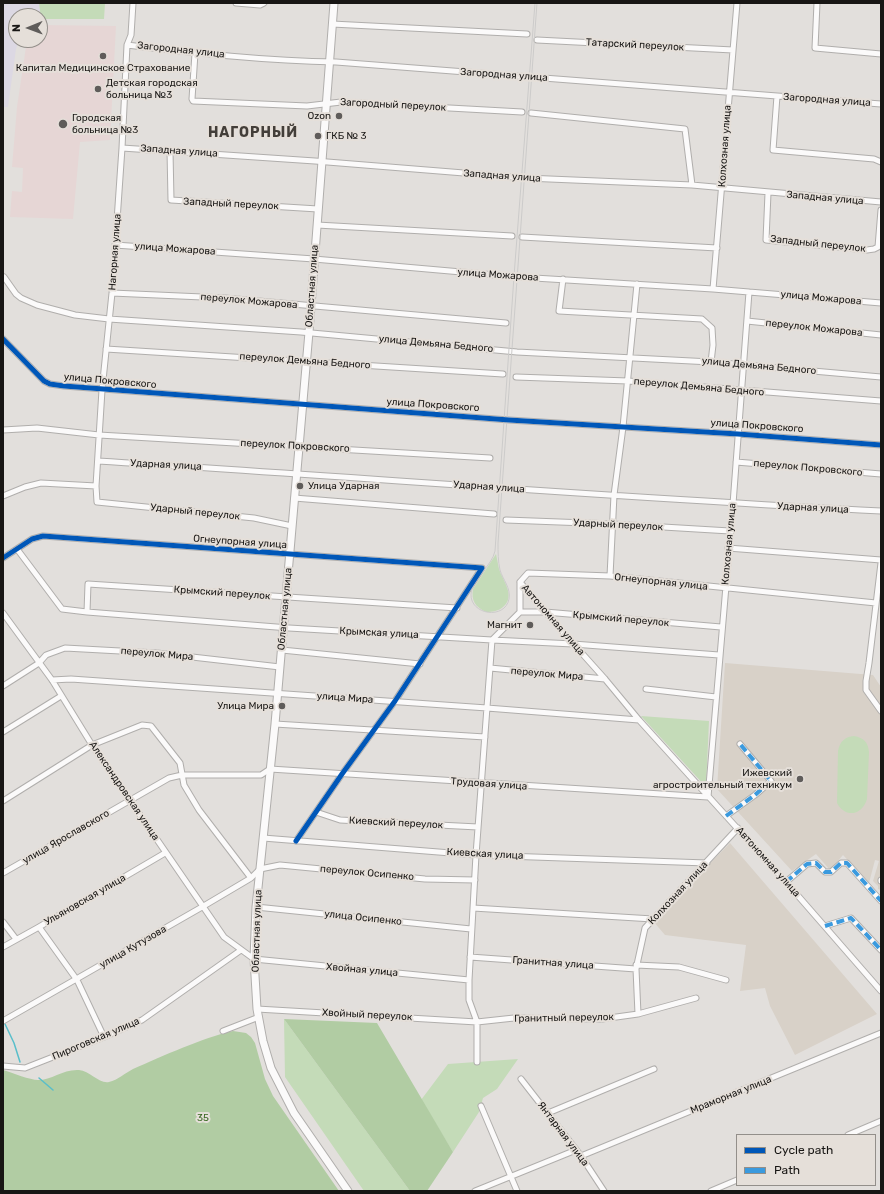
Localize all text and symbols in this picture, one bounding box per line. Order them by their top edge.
north arrow [8,8,48,48]
text: N [10,24,23,32]
street label: Татарский переулок [586,36,684,54]
street label: Загородная улица [137,39,225,61]
marker: Капитал Медицинское Страхование [98,51,108,61]
place label: Капитал Медицинское Страхование [16,62,190,74]
street label: Загородная улица [460,66,548,84]
place label: Детская городская больница №3 [106,77,198,100]
marker: Детская городская больница №3 [93,84,103,94]
street label: Загородная улица [783,91,871,109]
street label: Загородный переулок [340,96,446,114]
street label: Колхозная улица [716,105,734,187]
place label: Ozon [307,110,331,122]
marker: Ozon [334,111,344,121]
place label: Городская больница №3 [72,112,138,136]
marker: Городская больница №3 [57,118,69,130]
district label: НАГОРНЫЙ [208,125,298,141]
place label: ГКБ № 3 [326,130,367,142]
marker: ГКБ № 3 [313,131,323,141]
street label: Западная улица [140,142,218,160]
street label: Западная улица [463,167,541,185]
street label: Западная улица [786,189,864,207]
street label: Западный переулок [183,196,279,212]
street label: Нагорная улица [106,213,124,291]
street label: Западный переулок [770,233,866,255]
street label: улица Можарова [134,240,216,258]
street label: Областная улица [303,244,321,328]
street label: улица Можарова [457,266,539,284]
street label: улица Можарова [780,288,862,308]
street label: переулок Можарова [200,291,298,311]
street label: переулок Можарова [765,317,863,339]
street label: улица Демьяна Бедного [378,333,494,355]
street label: переулок Демьяна Бедного [239,350,371,372]
street label: улица Демьяна Бедного [701,355,817,377]
street label: улица Покровского [63,371,157,391]
street label: переулок Демьяна Бедного [633,375,765,399]
street label: улица Покровского [386,396,480,414]
street label: улица Покровского [710,417,804,435]
street label: переулок Покровского [240,437,350,455]
street label: Ударная улица [130,457,202,473]
street label: переулок Покровского [753,457,863,479]
street label: Ударная улица [453,479,525,495]
place label: Улица Ударная [308,480,380,492]
marker: Улица Ударная [295,481,305,491]
street label: Ударная улица [777,500,849,516]
street label: Ударный переулок [150,501,240,523]
street label: Колхозная улица [719,503,739,585]
street label: Ударный переулок [573,517,663,533]
street label: Огнеупорная улица [193,533,287,551]
street label: Областная улица [275,567,295,651]
street label: Огнеупорная улица [614,571,708,593]
street label: Автономная улица [519,582,587,658]
street label: Крымский переулок [173,584,271,602]
street label: Крымский переулок [572,609,670,629]
place label: Магнит [487,619,522,631]
marker: Магнит [525,620,535,630]
street label: Крымская улица [339,625,419,641]
street label: переулок Мира [120,645,194,663]
street label: переулок Мира [510,665,584,683]
street label: улица Мира [316,690,374,706]
place label: Улица Мира [217,700,274,712]
marker: Улица Мира [277,701,287,711]
street label: Александровская улица [86,739,162,843]
place label: Ижевский агростроительный техникум [653,767,792,790]
marker: Ижевский агростроительный техникум [795,774,805,784]
street label: Трудовая улица [450,775,528,793]
street label: улица Ярославского [20,807,112,867]
street label: Киевский переулок [349,815,443,831]
street label: Автономная улица [733,825,803,899]
street label: Киевская улица [446,846,524,862]
street label: Колхозная улица [646,859,710,927]
street label: переулок Осипенко [320,863,414,883]
street label: Ульяновская улица [42,872,128,928]
street label: Областная улица [250,889,264,973]
street label: улица Осипенко [324,908,402,928]
street label: улица Кутузова [97,923,169,971]
street label: Гранитная улица [512,954,594,972]
street label: Хвойная улица [326,961,398,979]
street label: Хвойный переулок [322,1007,412,1023]
street label: Гранитный переулок [514,1011,614,1025]
street label: Пироговская улица [51,1015,141,1063]
street label: Мраморная улица [689,1073,773,1117]
street label: Янтарная улица [535,1099,591,1169]
park label: 35 [197,1112,209,1124]
legend [736,1134,876,1186]
text: Cycle path [774,1143,833,1157]
text: Path [774,1163,800,1177]

